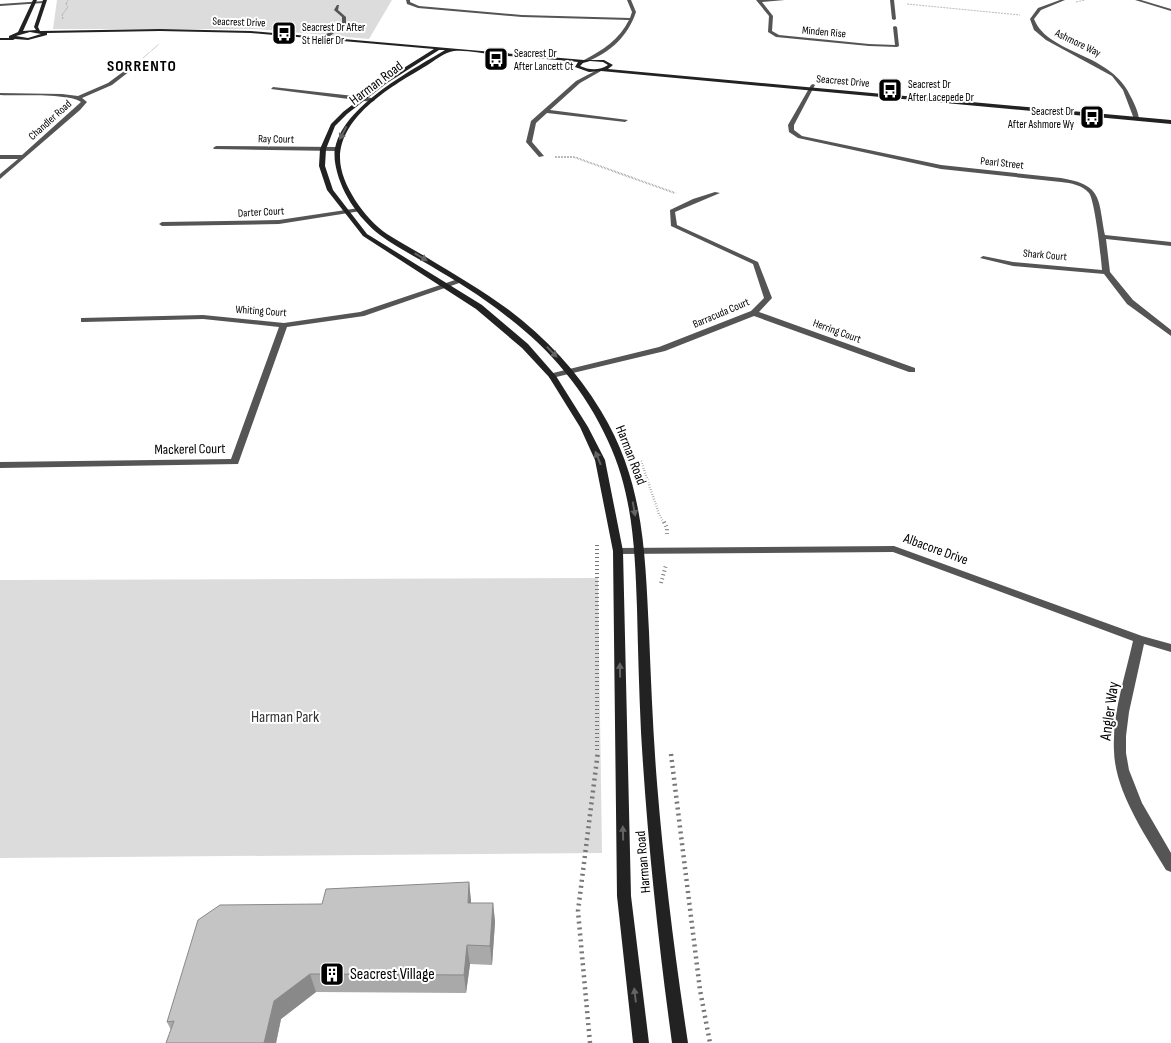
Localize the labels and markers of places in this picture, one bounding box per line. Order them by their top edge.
bus stop icon: Seacrest Dr After St Helier Dr [271,20,297,46]
place label: Seacrest Dr After St Helier Dr [302,21,365,47]
bus stop icon: Seacrest Dr After Lancett Ct [483,46,509,72]
place label: Seacrest Dr After Lancett Ct [513,47,574,73]
bus stop icon: Seacrest Dr After Lacepede Dr [877,77,903,103]
place label: Seacrest Dr After Lacepede Dr [907,78,974,104]
bus stop icon: Seacrest Dr After Ashmore Wy [1079,104,1105,130]
place label: Seacrest Dr After Ashmore Wy [1007,105,1075,131]
building icon: Seacrest Village [319,961,345,987]
place label: Seacrest Village [350,965,435,984]

